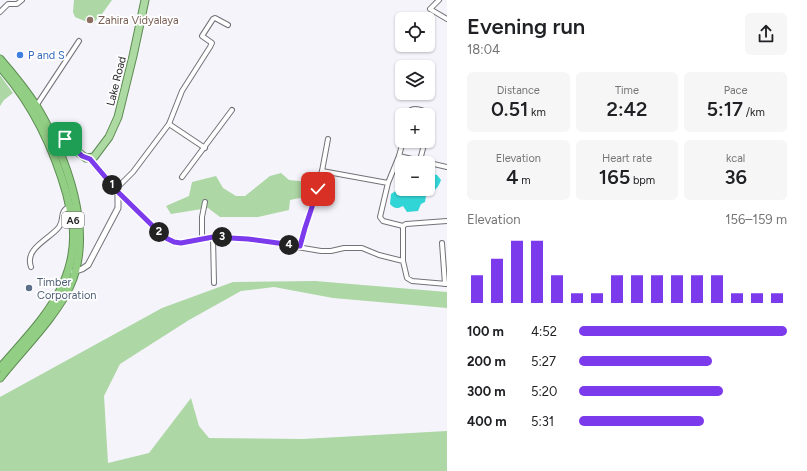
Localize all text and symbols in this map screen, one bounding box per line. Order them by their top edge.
map controls [395,12,435,196]
button: locate [395,12,435,52]
text: Evening run [467,13,585,40]
button: share [745,13,787,55]
place label: Zahira Vidyalaya [98,14,179,27]
marker: Zahira Vidyalaya [85,15,95,25]
text: 18:04 [467,42,500,57]
place label: P and S [28,49,65,62]
marker: P and S [15,50,25,60]
street label: Lake Road [104,55,129,107]
button: layers [395,60,435,100]
text: Distance [497,84,540,97]
text: Time [615,84,639,97]
text: Pace [724,84,748,97]
text: 0.51 [491,97,528,121]
text: 2:42 [606,97,648,121]
text: 5:17 [707,97,743,121]
text: km [528,106,546,119]
text: /km [743,106,765,119]
button: + [395,108,435,148]
pin [48,122,82,156]
icon: arrive [54,128,76,150]
text: Elevation [496,152,541,165]
text: Heart rate [602,152,652,165]
text: kcal [726,152,745,165]
button: − [395,156,435,196]
text: 4 [506,165,519,189]
text: 165 [599,165,630,189]
text: 36 [724,165,747,189]
pin [301,172,335,206]
text: m [519,174,531,187]
text: bpm [630,174,655,187]
pin: 1 [102,175,122,195]
text: 1 [110,178,114,191]
icon: check [307,178,329,200]
road number: A6 [62,212,84,228]
text: Elevation [467,212,520,227]
text: 156–159 m [725,212,787,227]
pin: 2 [149,222,169,242]
text: 2 [156,225,162,238]
pin: 3 [212,227,232,247]
text: 3 [219,230,225,243]
pin: 4 [279,235,299,255]
text: 4 [286,238,292,251]
place label: Timber Corporation [37,276,96,302]
marker: Timber Corporation [24,283,34,293]
text: 100 m [467,324,504,339]
text: 4:52 [531,324,557,339]
text: 200 m [467,354,506,369]
text: 5:27 [531,354,556,369]
text: 300 m [467,384,506,399]
text: 5:20 [531,384,557,399]
text: 400 m [467,414,507,429]
text: 5:31 [531,414,554,429]

